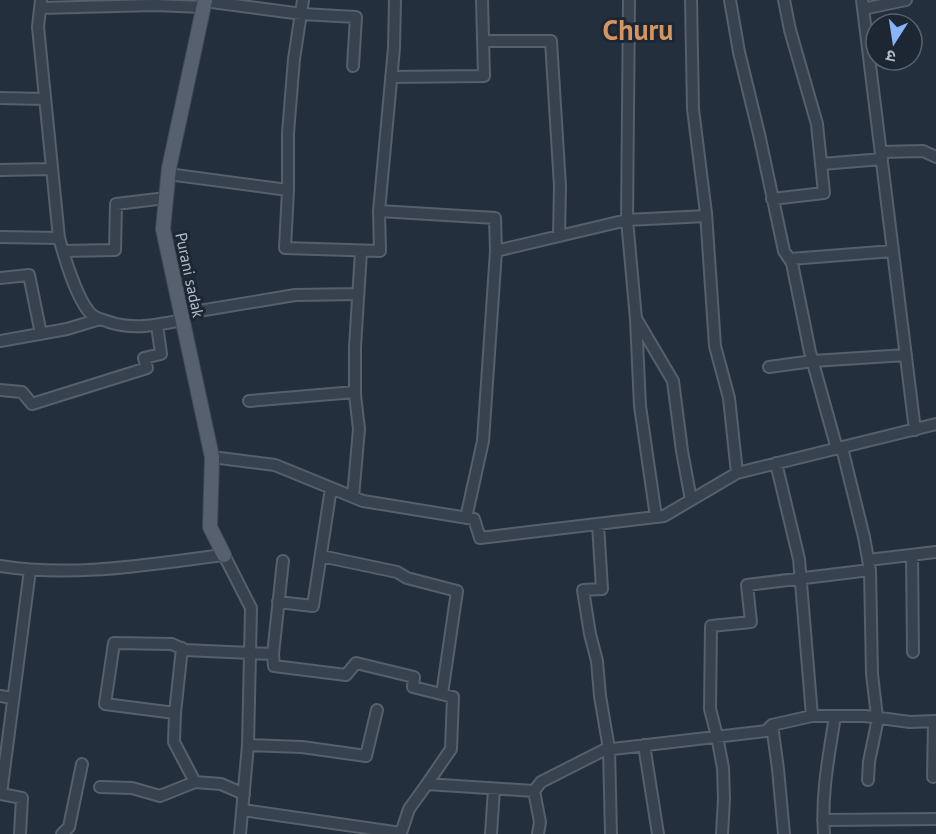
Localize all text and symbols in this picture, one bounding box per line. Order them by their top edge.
district label: Churu [603,11,673,48]
north arrow [864,12,924,72]
text: उ [884,46,898,67]
street label: Purani sadak [171,231,209,320]

